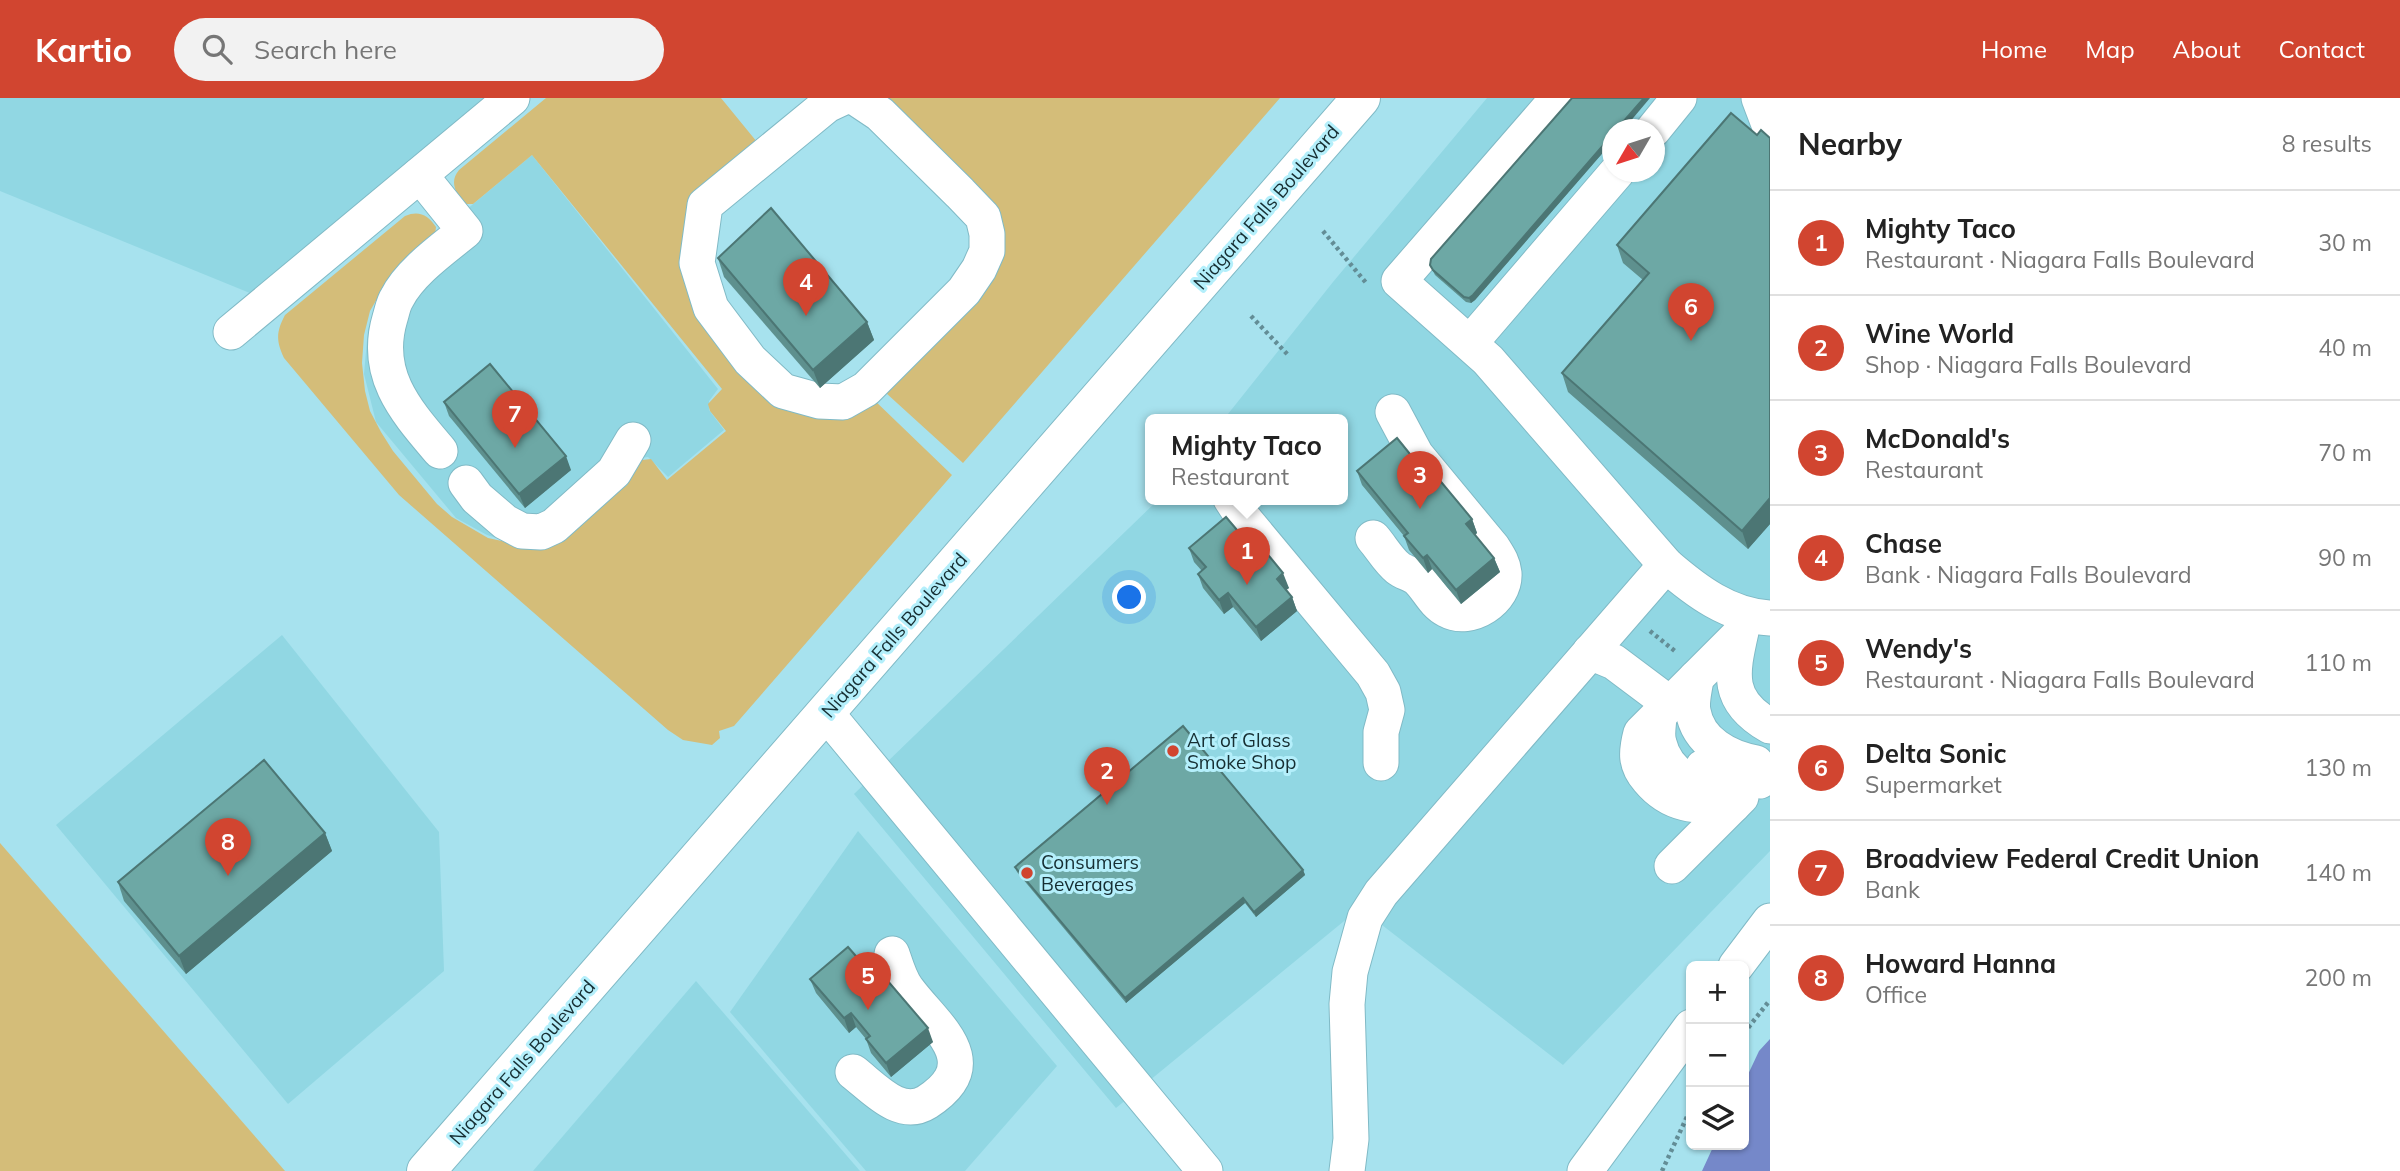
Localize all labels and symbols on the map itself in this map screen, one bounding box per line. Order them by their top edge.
north arrow [1602,119,1665,182]
street label: Niagara Falls Boulevard [1188,120,1344,294]
pin: 4 [783,258,829,316]
pin: 6 [1668,283,1714,341]
pin: 7 [492,390,538,448]
pin: 3 [1397,451,1443,509]
pin: 1 [1224,527,1270,585]
street label: Niagara Falls Boulevard [816,548,972,722]
your location [1112,580,1146,614]
place label: Art of Glass Smoke Shop [1187,728,1296,774]
marker: Art of Glass Smoke Shop [1165,743,1181,759]
pin: 2 [1084,747,1130,805]
pin: 8 [205,818,251,876]
place label: Consumers Beverages [1041,850,1139,896]
marker: Consumers Beverages [1019,865,1035,881]
pin: 5 [845,952,891,1010]
street label: Niagara Falls Boulevard [444,975,600,1149]

